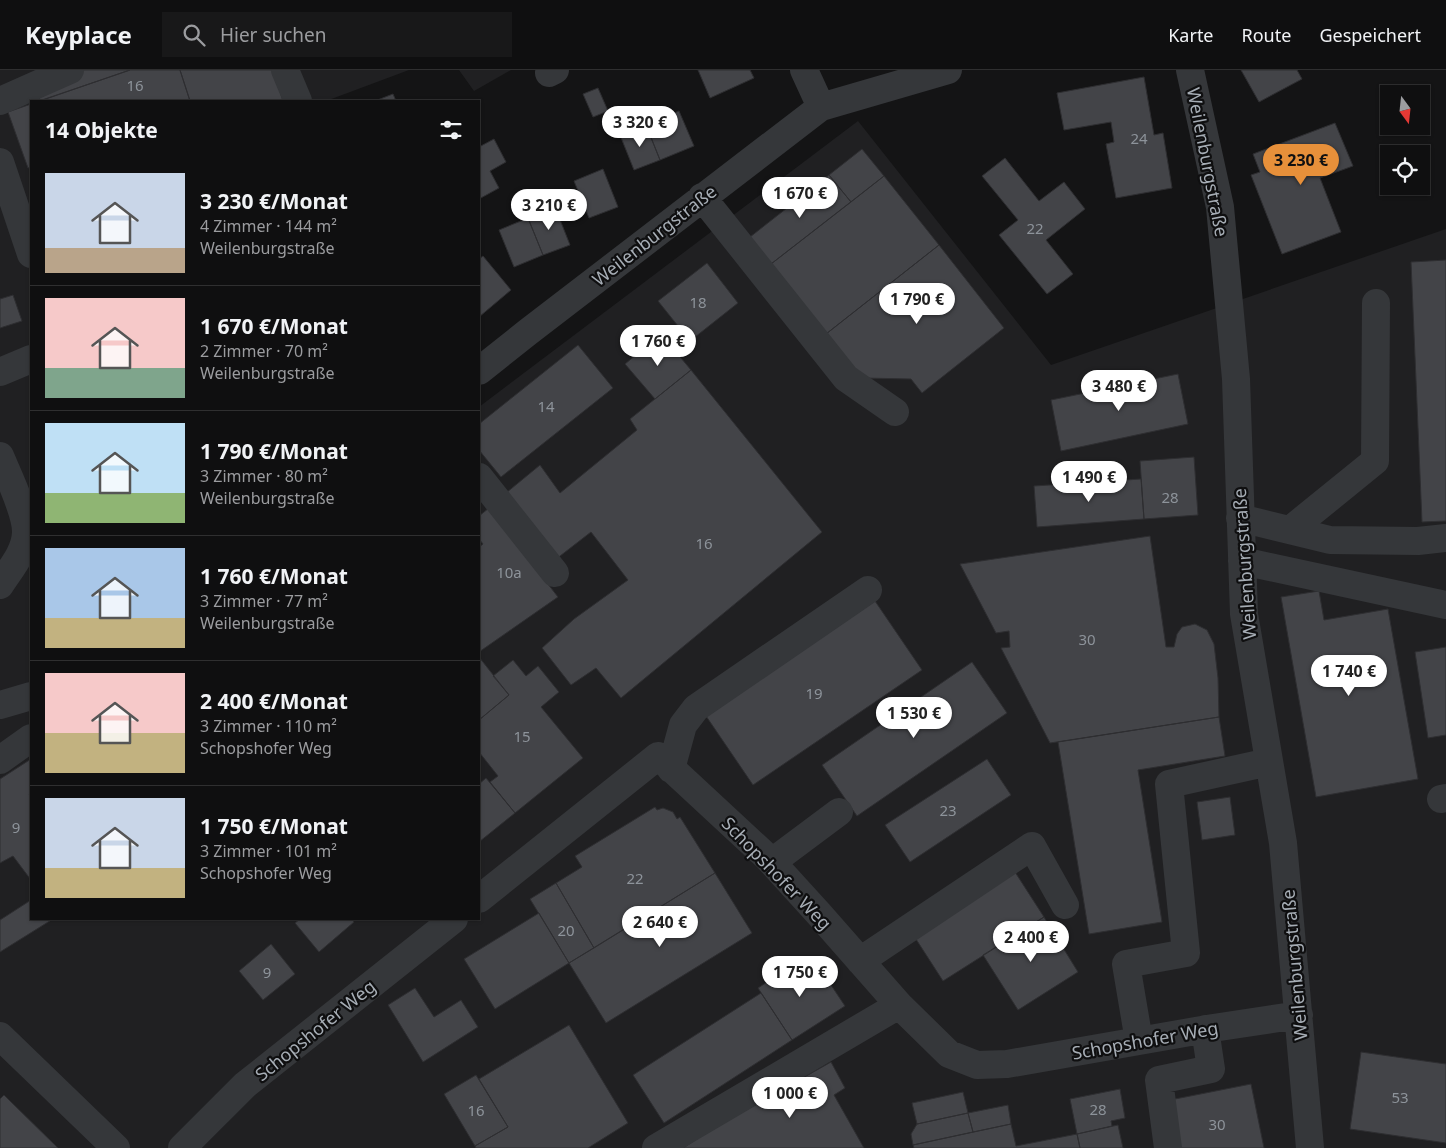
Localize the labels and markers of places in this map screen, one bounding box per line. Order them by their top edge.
pin: 3 320 € [594,106,686,148]
pin: 3 230 € [1255,144,1347,186]
pin: 1 670 € [754,176,846,219]
pin: 3 210 € [503,189,595,231]
pin: 1 790 € [871,282,963,325]
pin: 1 760 € [612,324,704,367]
pin: 3 480 € [1073,370,1165,412]
pin: 1 490 € [1043,460,1135,503]
pin: 1 740 € [1303,654,1395,697]
pin: 1 530 € [868,696,960,739]
pin: 2 640 € [614,906,706,948]
pin: 2 400 € [985,920,1077,963]
pin: 1 750 € [754,956,846,998]
pin: 1 000 € [744,1076,836,1119]

